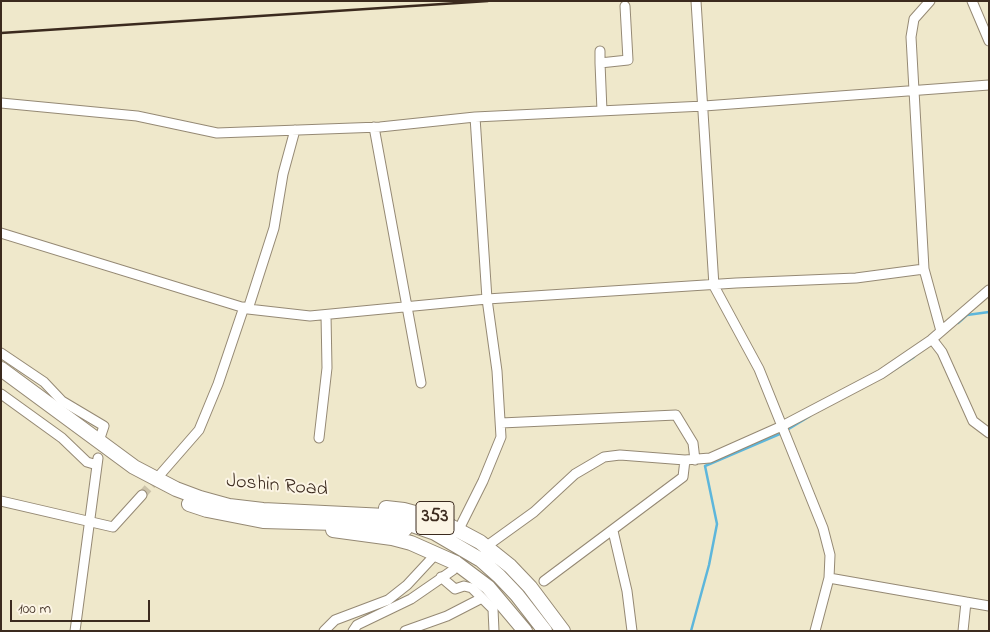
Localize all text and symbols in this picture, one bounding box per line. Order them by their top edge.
street label: Joshin Road [225,471,329,503]
road number: 353 [416,502,454,534]
scale bar [12,590,152,622]
text: 100 m [18,598,51,620]

